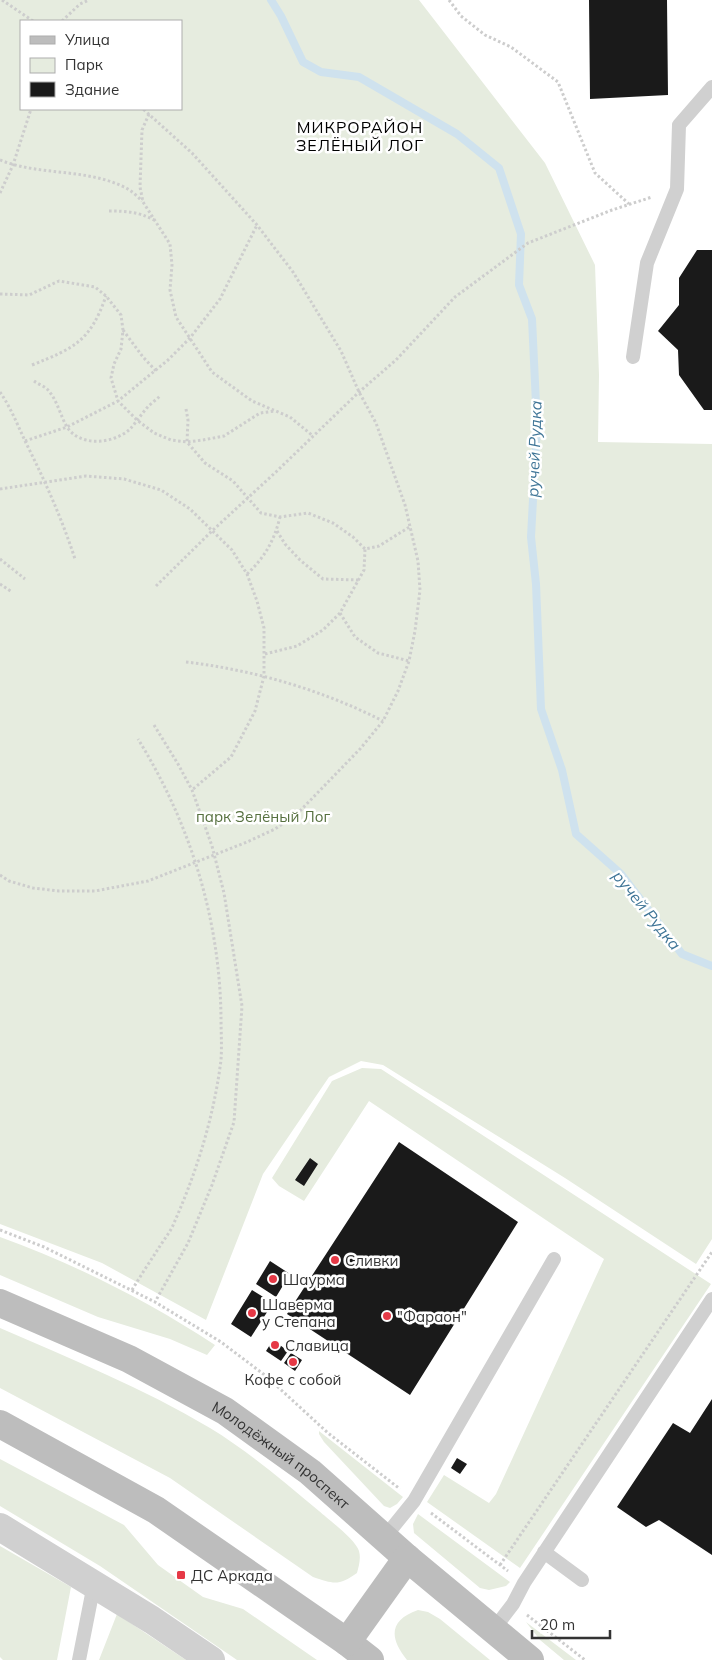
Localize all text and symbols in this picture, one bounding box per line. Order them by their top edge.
legend [20,20,182,110]
text: Улица [64,30,110,49]
text: Парк [65,55,104,74]
text: Здание [65,80,119,99]
district label: МИКРОРАЙОН ЗЕЛЁНЫЙ ЛОГ [296,117,424,155]
water label: ручей Рудка [522,400,546,498]
park label: парк Зелёный Лог [196,807,330,826]
water label: ручей Рудка [609,866,685,954]
place label: Сливки [345,1251,398,1270]
marker: Сливки [329,1254,341,1266]
place label: Шаурма [283,1270,345,1289]
marker: Шаурма [267,1273,279,1285]
place label: Шаверма у Степана [262,1295,336,1331]
marker: Шаверма у Степана [246,1307,258,1319]
place label: "Фараон" [397,1307,467,1326]
marker: "Фараон" [381,1310,393,1322]
place label: Славица [285,1336,349,1355]
marker: Славица [269,1339,281,1351]
marker: Кофе с собой [287,1356,299,1368]
place label: Кофе с собой [244,1370,342,1389]
street label: Молодёжный проспект [209,1397,354,1513]
place label: ДС Аркада [191,1566,273,1585]
marker: ДС Аркада [175,1569,187,1581]
scale bar [532,1608,610,1640]
text: 20 m [540,1615,575,1634]

